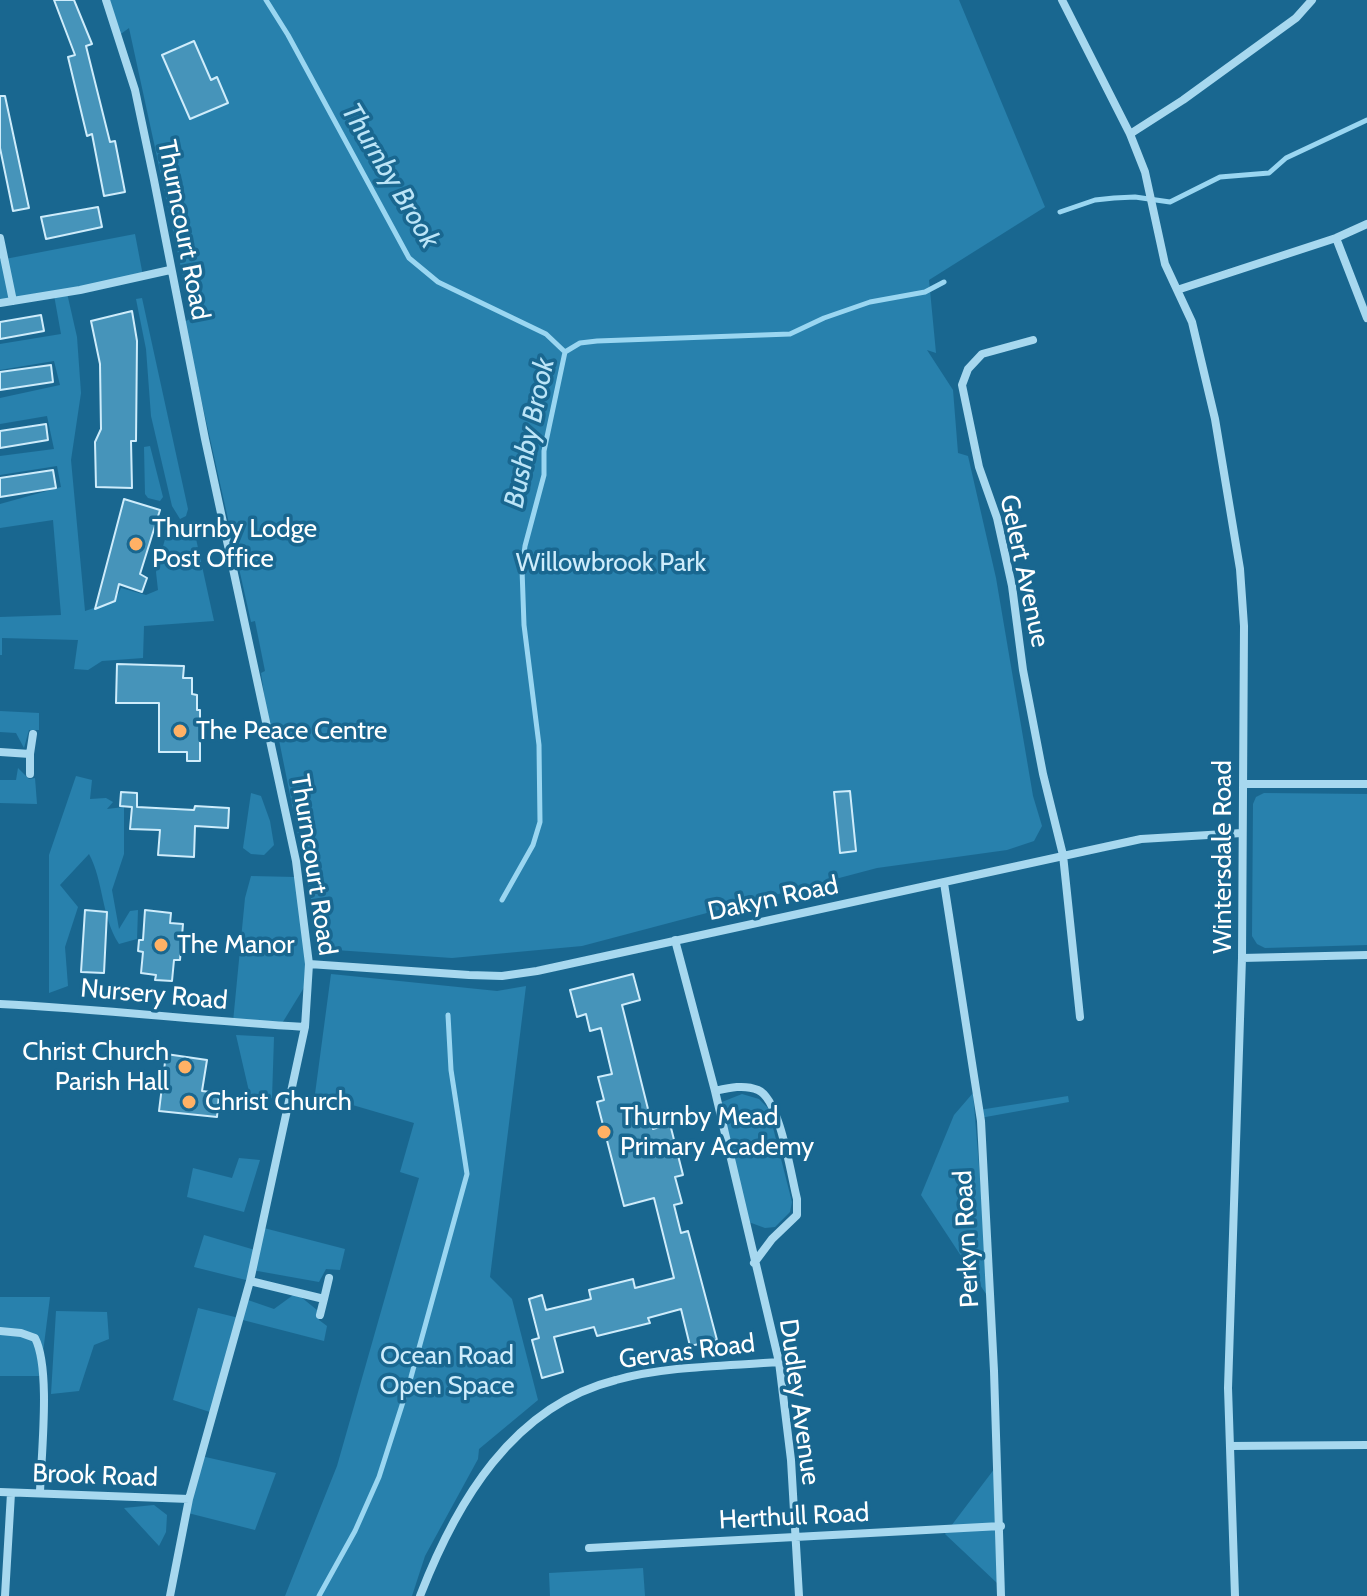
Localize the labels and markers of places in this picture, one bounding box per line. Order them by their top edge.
place label: Thurnby Lodge Post Office [152,513,317,574]
marker: Thurnby Lodge Post Office [127,535,145,553]
place label: The Peace Centre [196,715,387,747]
marker: The Peace Centre [171,722,189,740]
place label: The Manor [177,929,294,961]
marker: The Manor [152,936,170,954]
place label: Christ Church Parish Hall [22,1036,169,1098]
marker: Christ Church Parish Hall [176,1058,194,1076]
place label: Christ Church [205,1086,352,1118]
marker: Christ Church [180,1093,198,1111]
place label: Thurnby Mead Primary Academy [620,1101,814,1162]
marker: Thurnby Mead Primary Academy [595,1123,613,1141]

